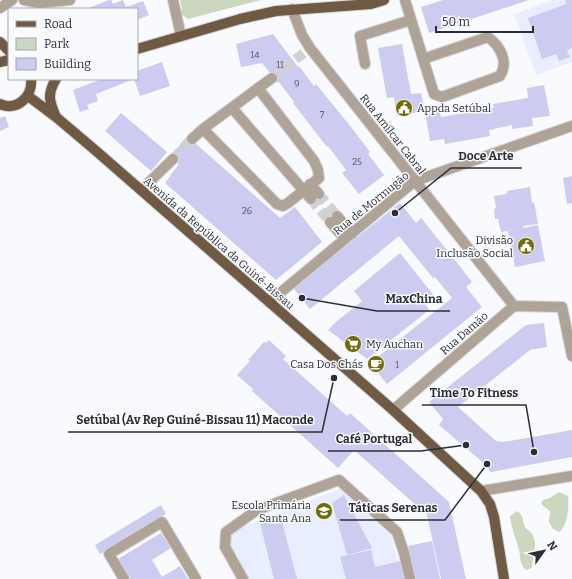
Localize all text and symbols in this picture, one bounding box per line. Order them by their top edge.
legend [8,8,138,80]
scale bar [436,8,533,34]
text: 50 m [442,15,471,29]
text: Road [44,17,72,31]
text: Park [44,37,70,51]
house number: 14 [251,50,260,60]
text: Building [44,57,91,71]
house number: 11 [276,60,284,70]
house number: 9 [294,79,300,89]
street label: Rua Amílcar Cabral [357,92,428,177]
public building icon: Appda Setúbal [394,98,414,118]
place label: Appda Setúbal [417,102,491,115]
house number: 7 [320,110,325,120]
callout: Doce Arte [451,144,522,168]
text: Doce Arte [458,149,514,163]
house number: 25 [352,157,362,167]
street label: Rua de Mormugão [331,169,412,238]
street label: Avenida da República da Guiné-Bissau [141,174,297,312]
house number: 26 [242,206,252,216]
place label: Divisão Inclusão Social [436,234,513,260]
public building icon: Divisão Inclusão Social [516,236,536,256]
callout: MaxChina [377,287,450,311]
text: MaxChina [386,292,443,306]
street label: Rua Damão [438,309,491,358]
supermarket icon: My Auchan [343,334,363,354]
place label: My Auchan [366,338,423,351]
cafe icon: Casa Dos Chás [366,354,386,374]
place label: Casa Dos Chás [290,358,363,371]
house number: 1 [395,360,399,370]
callout: Time To Fitness [422,381,526,405]
text: Time To Fitness [430,386,518,400]
callout: Setúbal (Av Rep Guiné-Bissau 11) Maconde [68,408,322,432]
text: Setúbal (Av Rep Guiné-Bissau 11) Maconde [76,412,314,427]
callout: Café Portugal [328,427,421,451]
text: Café Portugal [336,432,413,446]
callout: Táticas Serenas [340,496,445,520]
place label: Escola Primária Santa Ana [231,499,311,525]
school or university icon: Escola Primária Santa Ana [314,501,334,521]
text: Táticas Serenas [348,501,438,515]
north arrow [524,531,564,571]
text: N [544,539,560,553]

